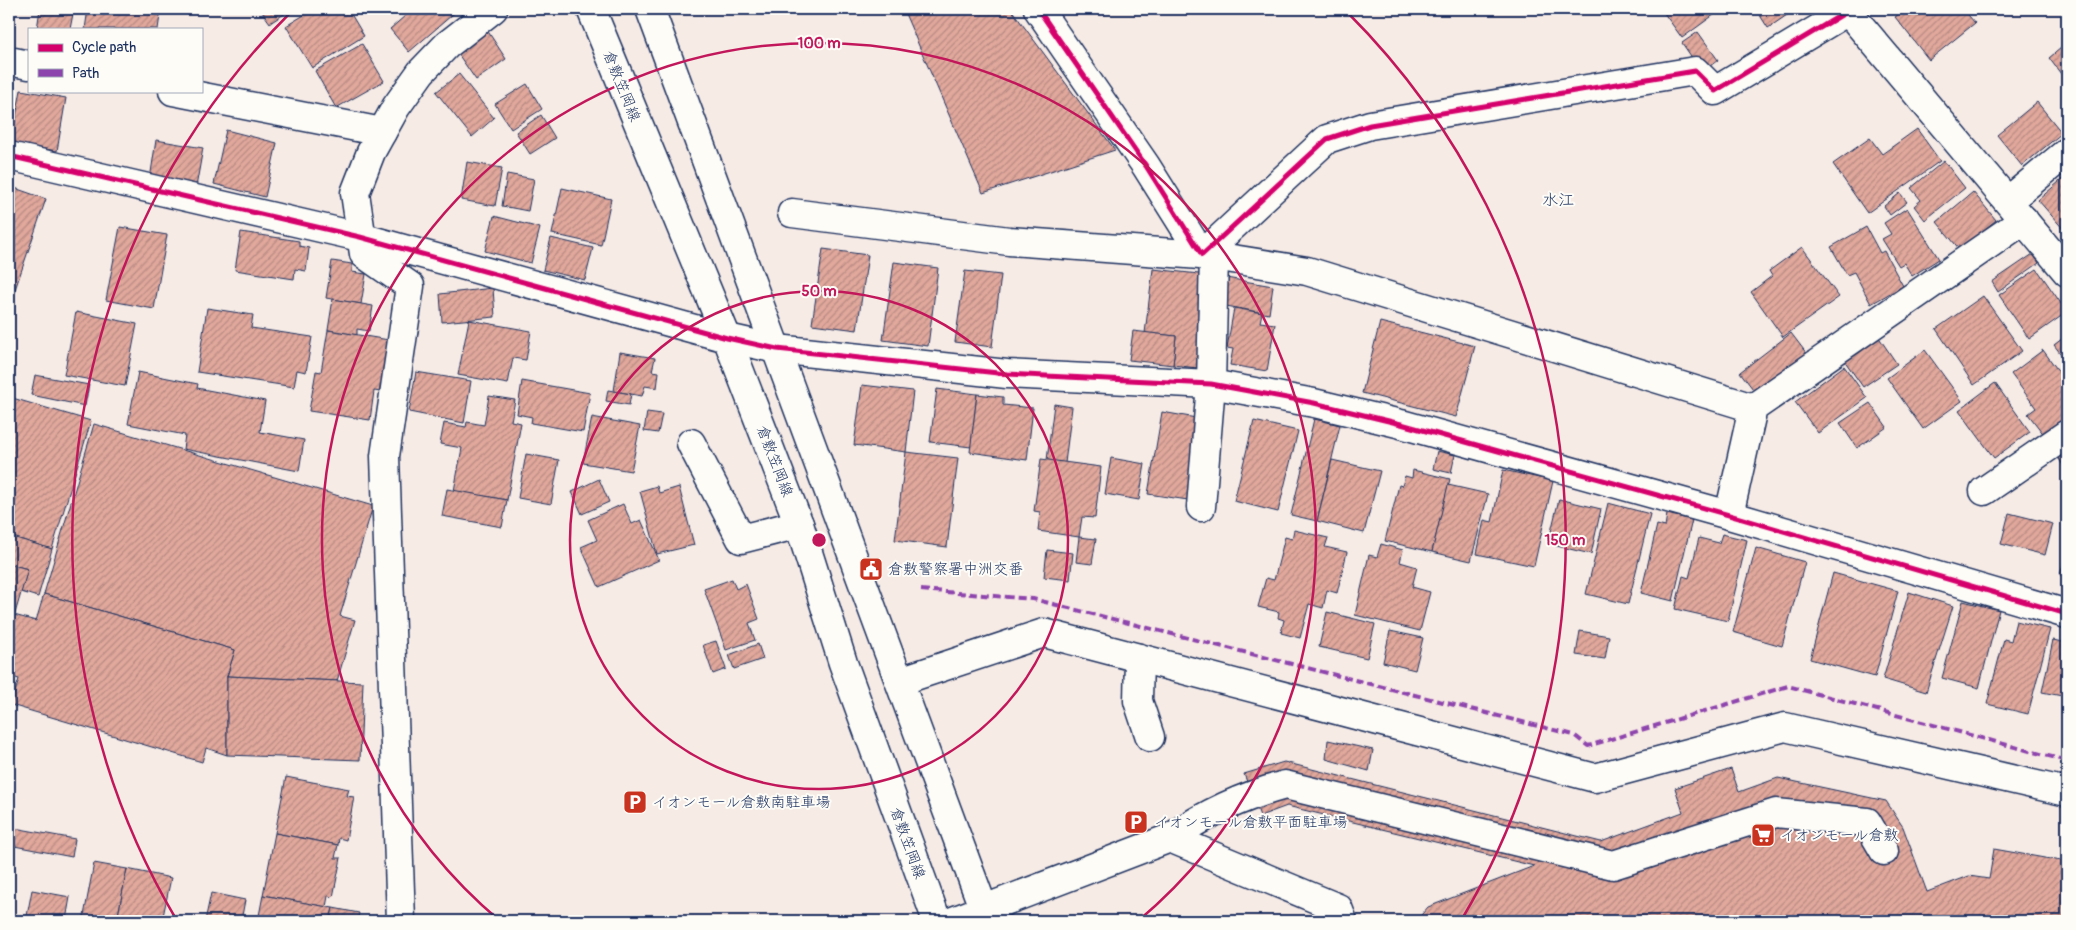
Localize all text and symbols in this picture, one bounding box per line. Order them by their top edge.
legend [28,28,202,92]
text: 100 m [798,34,840,53]
text: Cycle path [72,38,136,57]
street label: 倉敷笠岡線 [599,48,644,125]
text: Path [72,64,99,83]
district label: 水江 [1542,190,1574,210]
text: 50 m [802,282,836,301]
street label: 倉敷笠岡線 [752,423,797,500]
centre of rings [810,531,828,549]
text: 150 m [1545,531,1585,550]
public building icon: 倉敷警察署中洲交番 [858,556,884,582]
place label: 倉敷警察署中洲交番 [888,560,1023,579]
parking icon: イオンモール倉敷南駐車場 [622,789,648,815]
place label: イオンモール倉敷南駐車場 [652,793,831,812]
street label: 倉敷笠岡線 [886,805,929,882]
parking icon: イオンモール倉敷平面駐車場 [1123,809,1149,835]
place label: イオンモール倉敷平面駐車場 [1154,813,1348,832]
supermarket icon: イオンモール倉敷 [1750,822,1776,848]
place label: イオンモール倉敷 [1780,826,1899,845]

